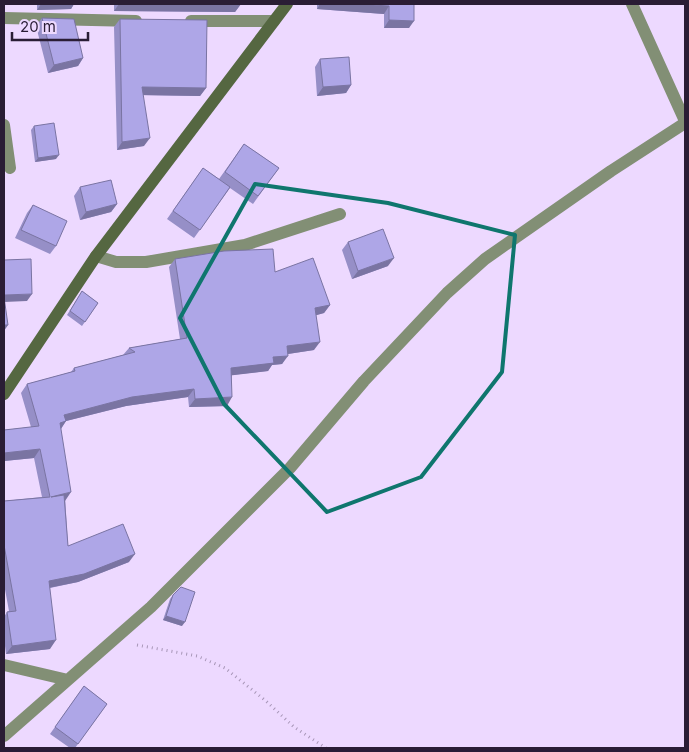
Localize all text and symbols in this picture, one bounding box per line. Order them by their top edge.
scale bar [12,10,89,42]
text: 20 m [20,17,56,36]

